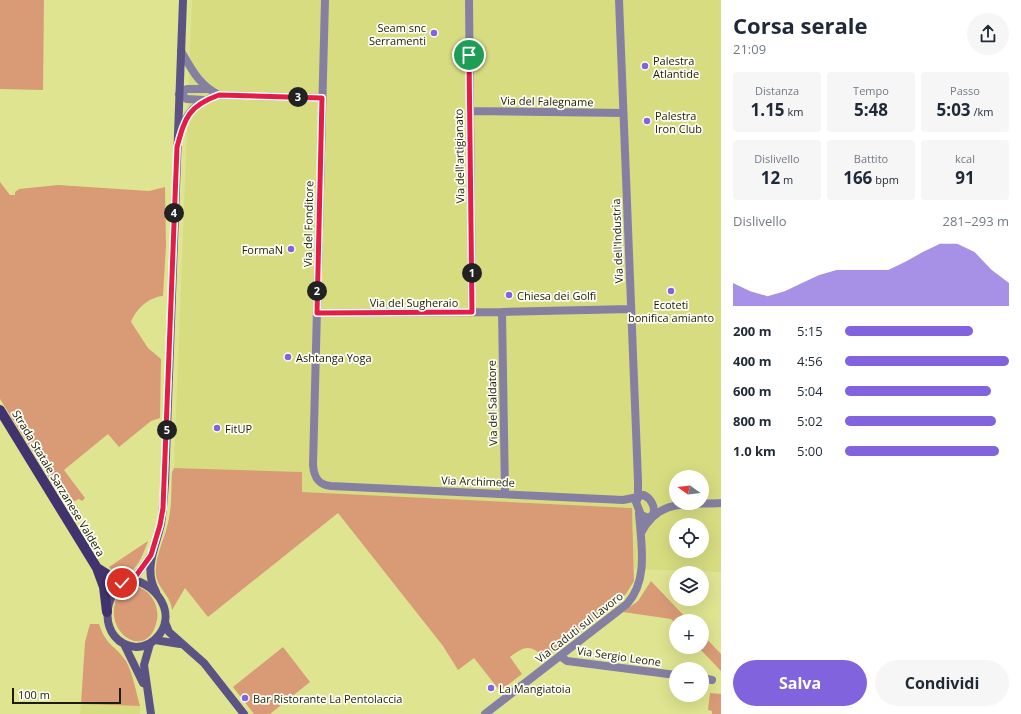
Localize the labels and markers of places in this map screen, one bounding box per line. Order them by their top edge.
place label: Seam snc Serramenti [369,20,426,48]
marker: Seam snc Serramenti [429,28,439,38]
pin [452,38,486,72]
place label: Palestra Atlantide [653,53,699,81]
marker: Palestra Atlantide [640,61,650,71]
pin: 3 [288,87,308,107]
place label: Palestra Iron Club [655,108,702,136]
marker: Palestra Iron Club [642,116,652,126]
pin: 4 [164,203,184,223]
place label: FormaN [242,242,283,257]
marker: FormaN [286,244,296,254]
pin: 1 [462,263,482,283]
pin: 2 [307,281,327,301]
marker: Ecoteti bonifica amianto [666,286,676,296]
place label: Chiesa dei Golfi [517,288,596,303]
marker: Chiesa dei Golfi [504,290,514,300]
place label: Ecoteti bonifica amianto [628,297,714,325]
place label: Ashtanga Yoga [296,350,372,365]
marker: Ashtanga Yoga [283,352,293,362]
pin: 5 [157,420,177,440]
place label: FitUP [225,421,252,436]
marker: FitUP [212,423,222,433]
pin [105,566,139,600]
place label: La Mangiatoia [499,681,571,696]
marker: La Mangiatoia [486,683,496,693]
place label: Bar Ristorante La Pentolaccia [253,691,402,706]
marker: Bar Ristorante La Pentolaccia [240,693,250,703]

